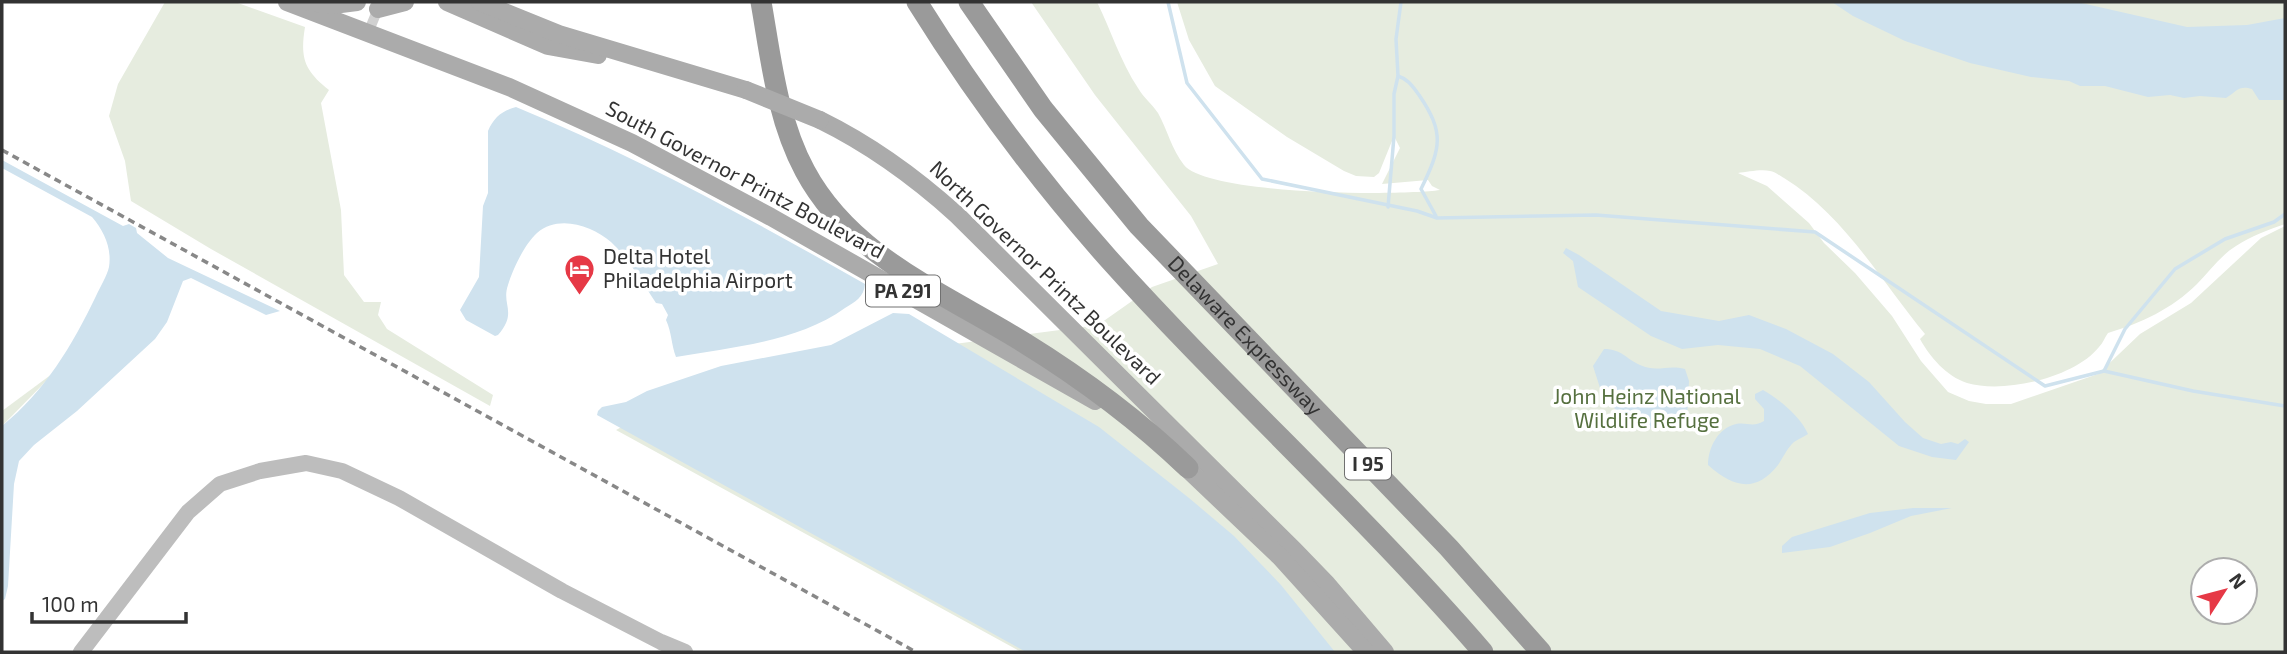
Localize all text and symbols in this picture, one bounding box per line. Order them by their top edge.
street label: South Governor Printz Boulevard [602,94,889,263]
street label: North Governor Printz Boulevard [925,155,1167,389]
place label: Delta Hotel Philadelphia Airport [603,243,793,292]
street label: Delaware Expressway [1163,250,1328,420]
hotel icon: Delta Hotel Philadelphia Airport [563,252,597,296]
road number: PA 291 [866,276,940,306]
park label: John Heinz National Wildlife Refuge [1553,383,1742,432]
road number: I 95 [1345,449,1391,480]
north arrow [2189,556,2259,626]
text: N [2225,568,2251,593]
scale bar [32,580,186,624]
text: 100 m [42,591,99,616]

